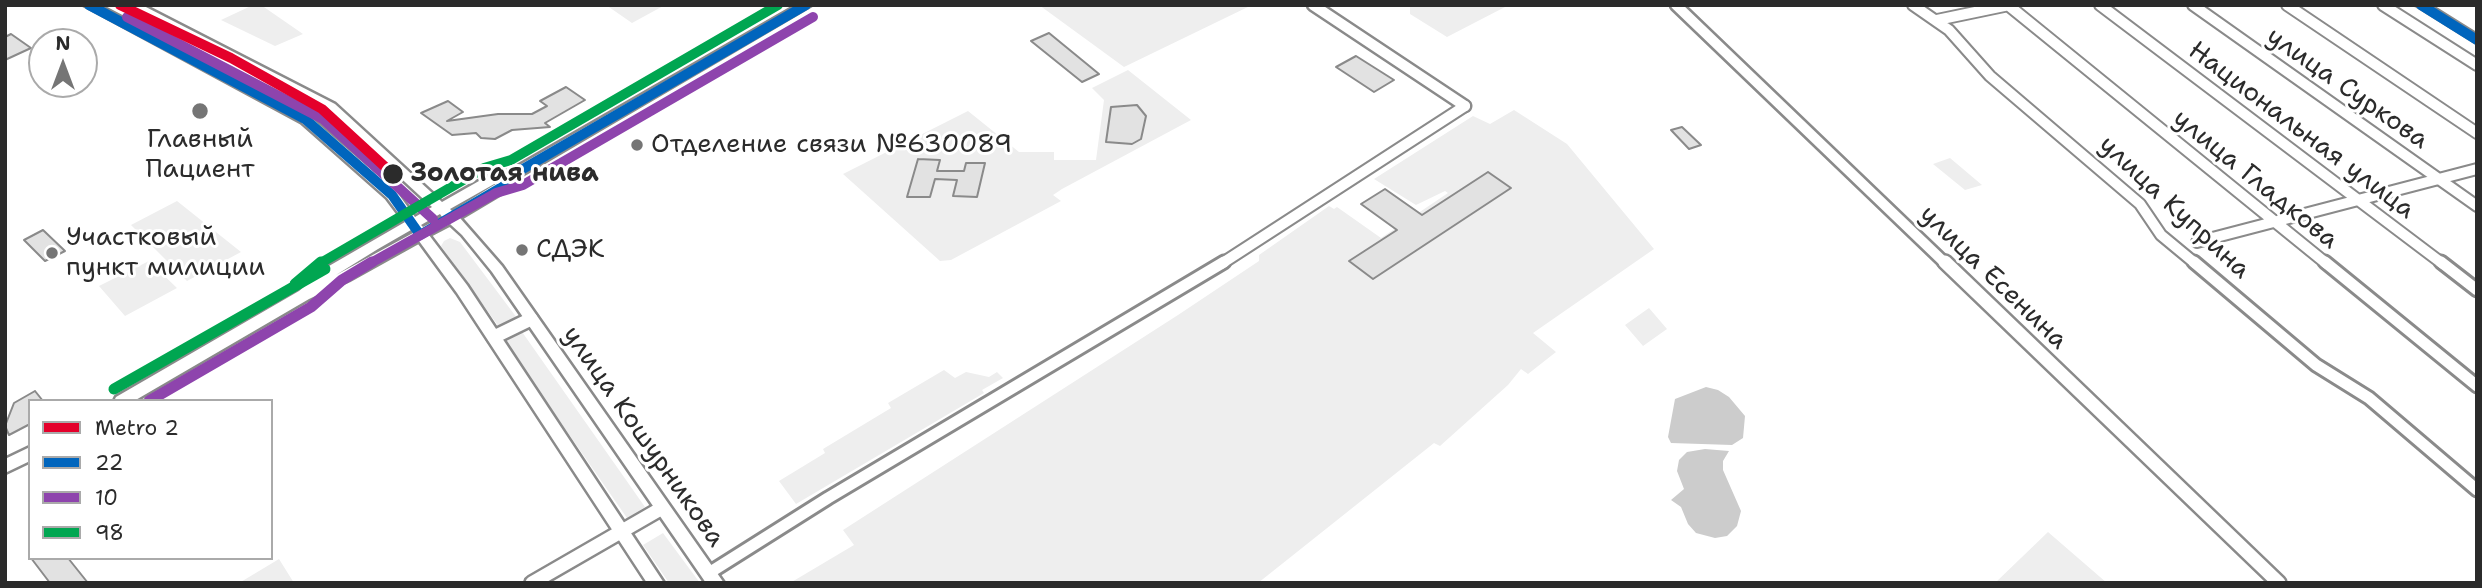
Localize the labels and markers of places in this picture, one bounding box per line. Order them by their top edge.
marker: Главный Пациент [190,101,210,121]
place label: Главный Пациент [145,124,255,186]
place label: Отделение связи №630089 [651,129,1012,161]
marker: Отделение связи №630089 [629,137,645,153]
place label: Золотая нива [411,158,599,190]
marker: Золотая нива [381,162,405,186]
place label: Участковый пункт милиции [66,222,265,284]
place label: СДЭК [536,234,605,266]
marker: СДЭК [514,242,530,258]
marker: Участковый пункт милиции [44,245,60,261]

